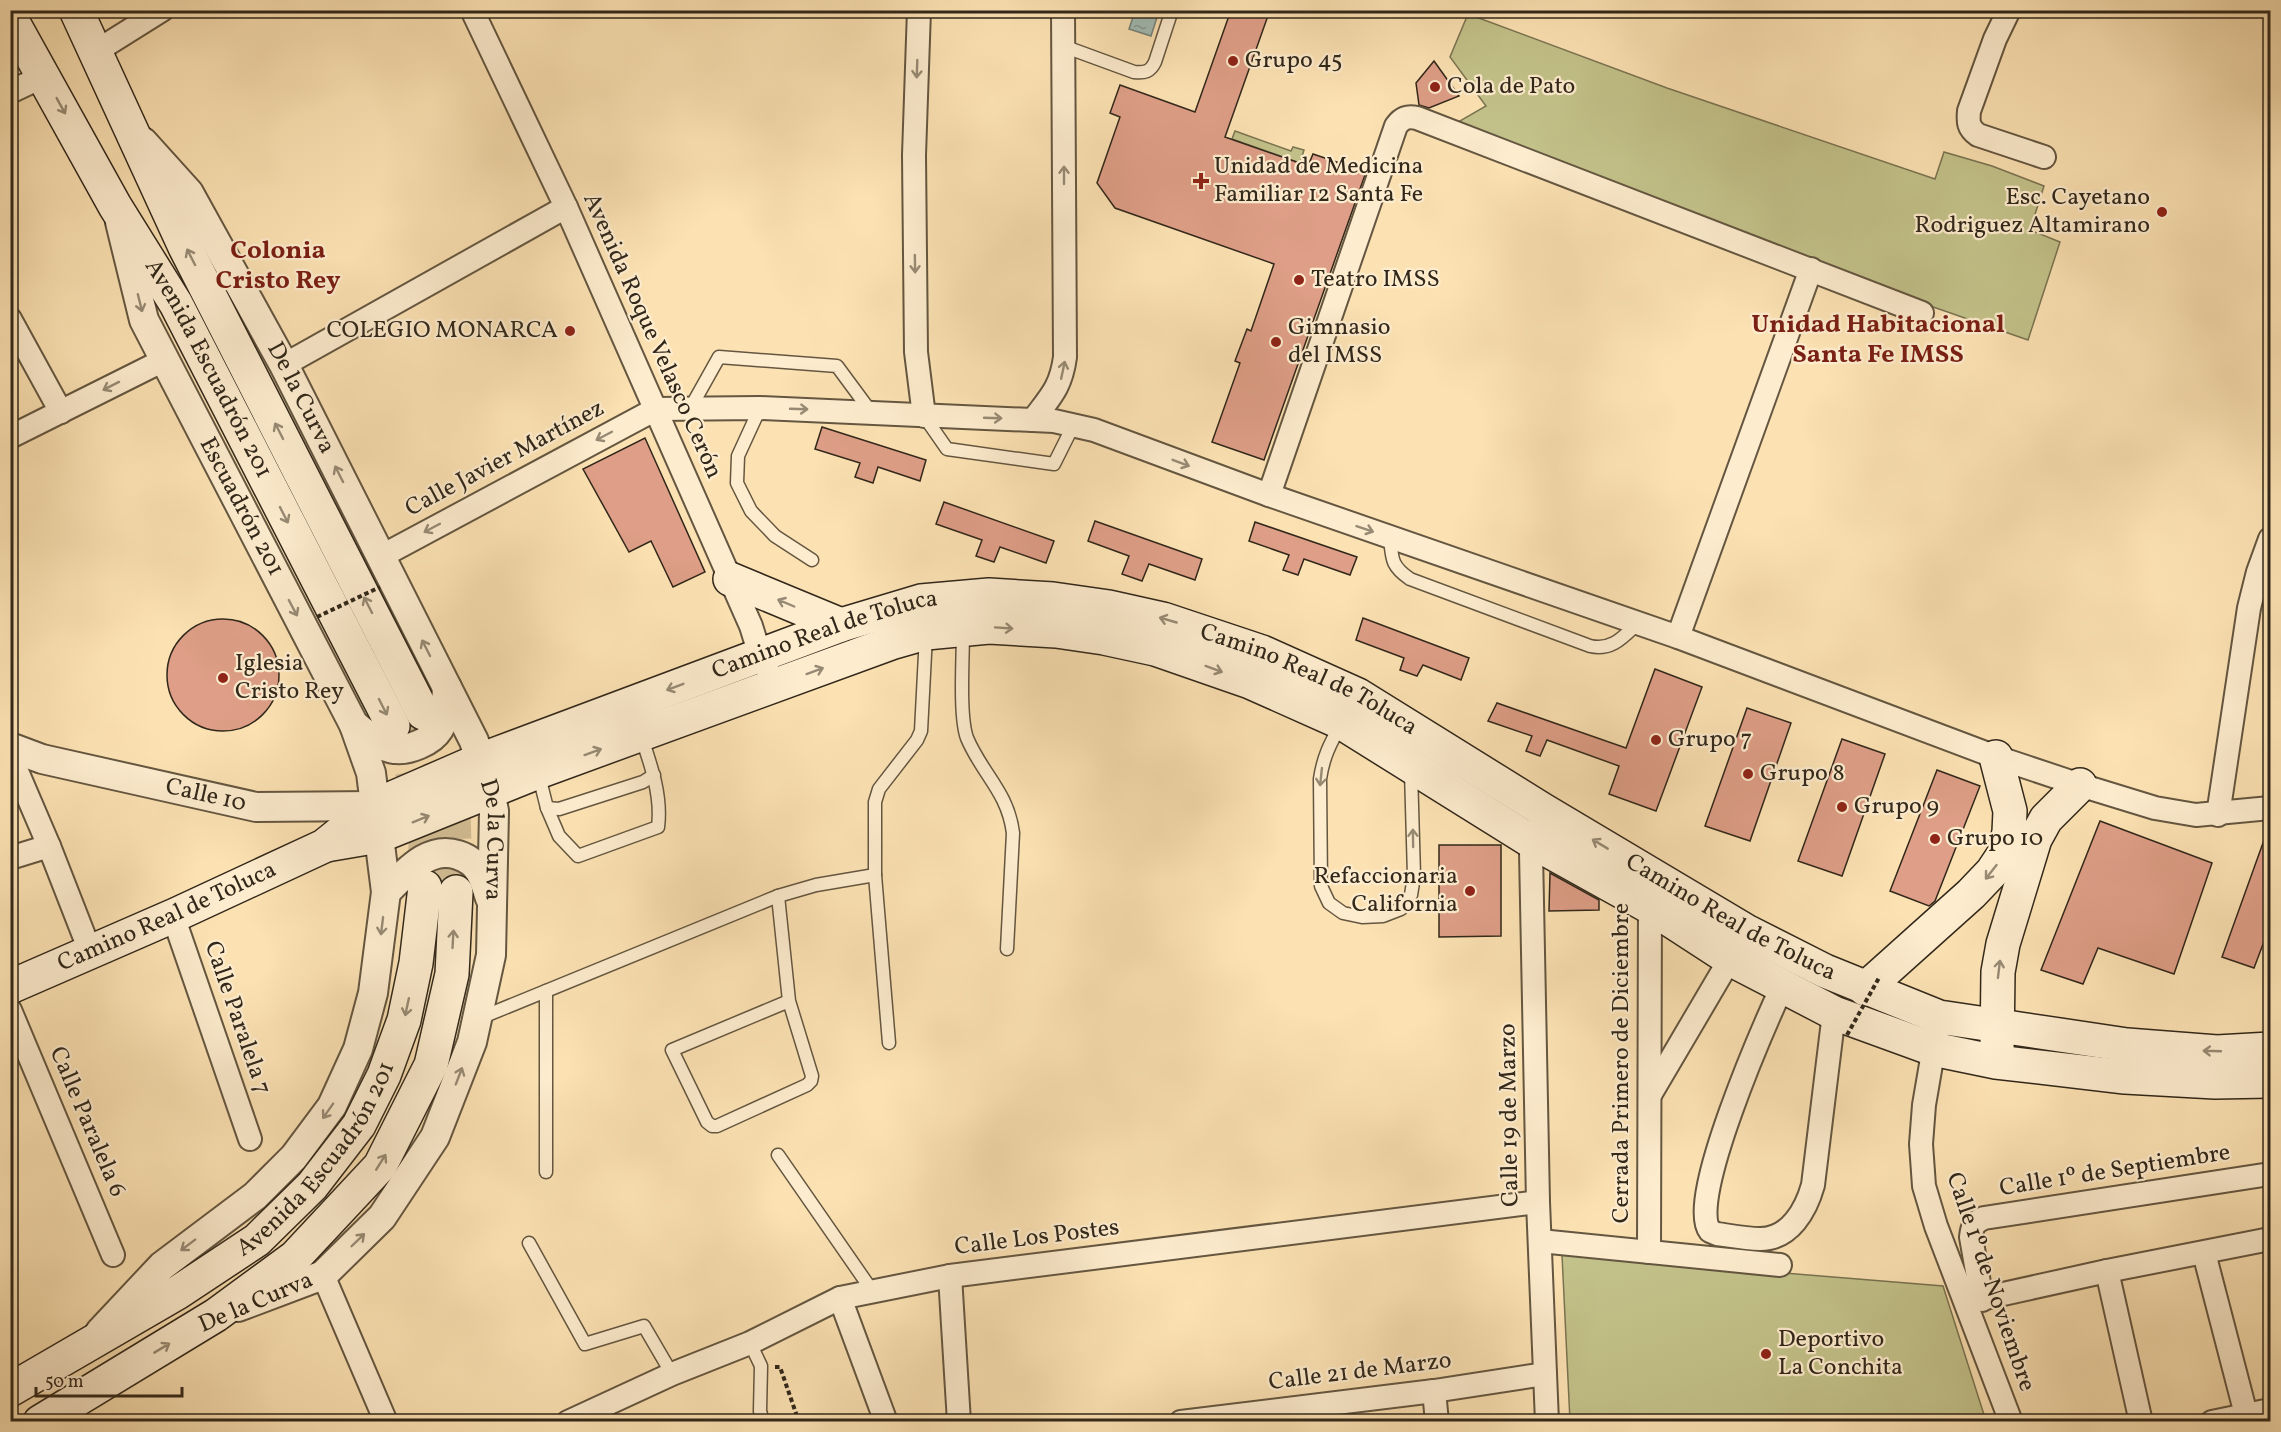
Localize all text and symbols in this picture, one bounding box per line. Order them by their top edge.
place label: Grupo 45 [1245,44,1343,78]
marker: Grupo 45 [1226,54,1240,68]
one-way arrow [911,58,922,78]
place label: Cola de Pato [1447,70,1575,104]
marker: Cola de Pato [1428,80,1442,94]
one-way arrow [55,97,67,114]
place label: Unidad de Medicina Familiar 12 Santa Fe [1214,150,1424,212]
one-way arrow [1058,166,1070,186]
marker: Unidad de Medicina Familiar 12 Santa Fe [1192,172,1210,190]
place label: Esc. Cayetano Rodriguez Altamirano [1914,181,2150,243]
street label: Avenida Roque Velasco Cerón [574,188,730,484]
marker: Esc. Cayetano Rodriguez Altamirano [2155,205,2169,219]
district label: Colonia Cristo Rey [215,233,341,299]
one-way arrow [184,249,196,267]
street label: Avenida Escuadrón 201 [135,253,280,485]
one-way arrow [909,253,921,273]
place label: Teatro IMSS [1311,263,1440,297]
marker: Teatro IMSS [1292,273,1306,287]
one-way arrow [134,293,146,312]
district label: Unidad Habitacional Santa Fe IMSS [1751,307,2005,373]
place label: Gimnasio del IMSS [1288,311,1391,373]
place label: COLEGIO MONARCA [326,314,558,348]
marker: COLEGIO MONARCA [563,324,577,338]
marker: Gimnasio del IMSS [1269,335,1283,349]
street label: De la Curva [258,336,343,460]
one-way arrow [1058,361,1069,380]
one-way arrow [103,381,121,392]
street label: Calle Javier Martínez [399,392,611,526]
one-way arrow [788,404,808,415]
one-way arrow [983,413,1003,424]
one-way arrow [273,423,285,440]
one-way arrow [596,431,614,443]
street label: Escuadrón 201 [190,432,292,582]
one-way arrow [1171,458,1190,469]
one-way arrow [332,465,344,483]
one-way arrow [279,505,291,523]
one-way arrow [424,523,442,534]
one-way arrow [1355,524,1374,535]
street label: Camino Real de Toluca [707,583,939,689]
one-way arrow [362,596,373,614]
one-way arrow [778,597,796,609]
one-way arrow [287,599,299,616]
one-way arrow [1159,614,1178,625]
street label: Camino Real de Toluca [1195,615,1424,745]
one-way arrow [993,623,1013,634]
one-way arrow [420,639,432,657]
place label: Iglesia Cristo Rey [235,647,344,709]
one-way arrow [805,665,824,676]
one-way arrow [1205,665,1223,676]
marker: Iglesia Cristo Rey [216,671,230,685]
one-way arrow [666,682,685,693]
one-way arrow [378,697,389,715]
place label: Grupo 7 [1668,723,1752,757]
marker: Grupo 7 [1649,733,1663,747]
one-way arrow [583,746,601,757]
place label: Grupo 8 [1760,757,1845,791]
one-way arrow [1315,766,1326,786]
marker: Grupo 8 [1741,767,1755,781]
street label: Calle 10 [162,770,249,821]
street label: De la Curva [470,775,511,901]
place label: Grupo 9 [1854,790,1939,824]
marker: Grupo 9 [1835,800,1849,814]
one-way arrow [411,813,429,824]
place label: Grupo 10 [1947,822,2043,856]
one-way arrow [1407,829,1419,849]
marker: Grupo 10 [1928,832,1942,846]
one-way arrow [1592,838,1609,850]
street label: Camino Real de Toluca [1619,846,1841,991]
street label: Camino Real de Toluca [52,853,282,981]
place label: Refaccionaria California [1314,860,1458,922]
one-way arrow [1984,864,1997,880]
marker: Refaccionaria California [1463,884,1477,898]
street label: Cerrada Primero de Diciembre [1605,903,1639,1223]
one-way arrow [376,916,387,935]
one-way arrow [448,930,459,950]
street label: Calle Paralela 7 [195,937,279,1099]
one-way arrow [1994,959,2005,979]
one-way arrow [401,997,412,1017]
street label: Calle 19 de Marzo [1491,1023,1529,1207]
street label: Calle Paralela 6 [40,1041,134,1203]
one-way arrow [2203,1046,2223,1057]
street label: Avenida Escuadrón 201 [230,1057,404,1266]
one-way arrow [454,1067,465,1086]
one-way arrow [322,1103,334,1119]
street label: Calle 1º de Septiembre [1997,1136,2233,1206]
one-way arrow [375,1154,387,1171]
street label: Calle 1º de Noviembre [1937,1168,2043,1396]
street label: Calle Los Postes [953,1211,1121,1265]
one-way arrow [351,1233,366,1248]
one-way arrow [180,1239,196,1252]
street label: De la Curva [193,1264,319,1342]
place label: Deportivo La Conchita [1778,1323,1903,1385]
one-way arrow [153,1341,170,1353]
street label: Calle 21 de Marzo [1267,1344,1453,1400]
marker: Deportivo La Conchita [1759,1347,1773,1361]
scale bar [36,1360,182,1398]
text: 50 m [45,1370,84,1395]

